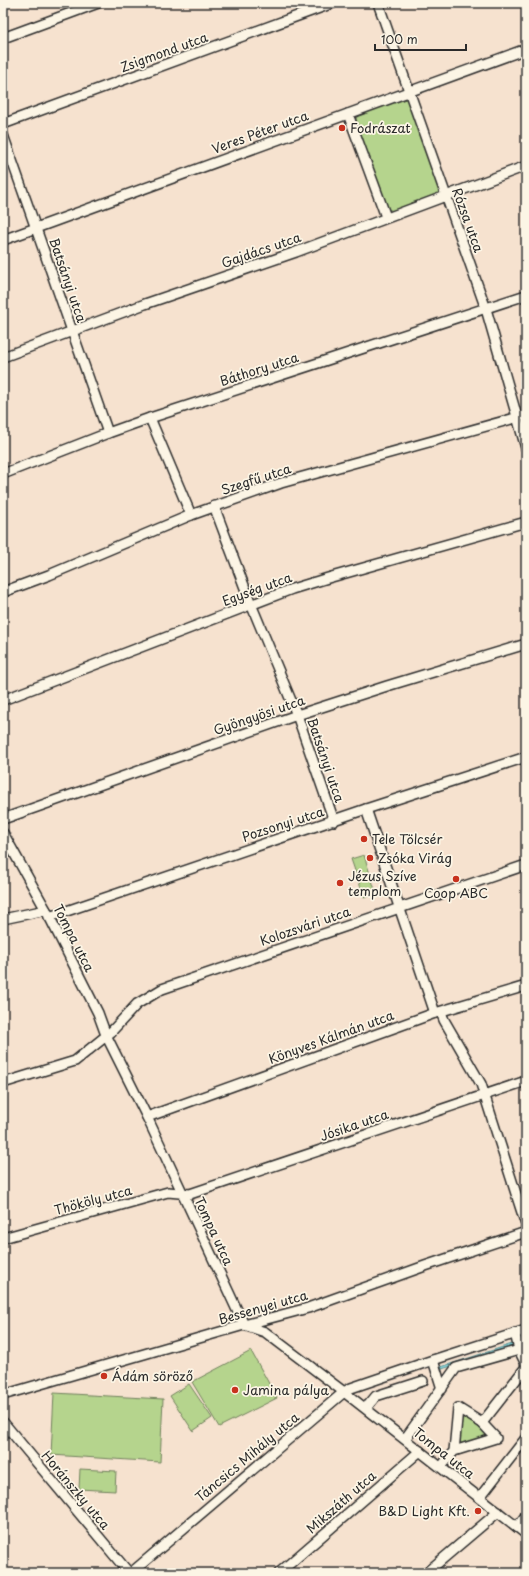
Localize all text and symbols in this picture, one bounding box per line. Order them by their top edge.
scale bar [375,26,466,52]
street label: Zsigmond utca [117,27,211,76]
text: 100 m [381,30,418,48]
street label: Veres Péter utca [209,105,312,158]
place label: Fodrászat [350,118,411,137]
marker: Fodrászat [337,123,347,133]
street label: Rózsa utca [448,185,489,256]
street label: Gajdács utca [219,227,304,272]
street label: Batsányi utca [45,235,92,325]
street label: Báthory utca [217,347,301,390]
street label: Szegfű utca [218,458,294,499]
street label: Egység utca [219,567,295,610]
street label: Gyöngyösi utca [211,690,308,739]
street label: Batsányi utca [303,715,350,805]
street label: Pozsonyi utca [239,801,327,846]
place label: Tele Tölcsér [372,829,443,848]
marker: Tele Tölcsér [359,834,369,844]
place label: Zsóka Virág [378,848,452,867]
marker: Zsóka Virág [365,853,375,863]
place label: Jézus Szíve templom [348,866,417,900]
marker: Coop ABC [451,874,461,884]
marker: Jézus Szíve templom [335,878,345,888]
place label: Coop ABC [424,883,488,902]
street label: Tompa utca [49,901,100,976]
street label: Kolozsvári utca [257,901,353,950]
street label: Könyves Kálmán utca [265,1005,397,1068]
street label: Jósika utca [317,1104,392,1145]
street label: Thököly utca [52,1180,135,1219]
street label: Tompa utca [190,1193,239,1269]
street label: Bessenyei utca [216,1284,310,1328]
place label: Ádám söröző [112,1366,193,1385]
marker: Ádám söröző [99,1371,109,1381]
place label: Jamina pálya [243,1380,330,1399]
marker: Jamina pálya [230,1385,240,1395]
street label: Táncsics Mihály utca [191,1407,303,1506]
street label: Tompa utca [409,1422,480,1483]
street label: Horánszky utca [38,1446,116,1534]
street label: Mikszáth utca [302,1465,380,1537]
place label: B&D Light Kft. [379,1501,470,1520]
marker: B&D Light Kft. [473,1506,483,1516]

